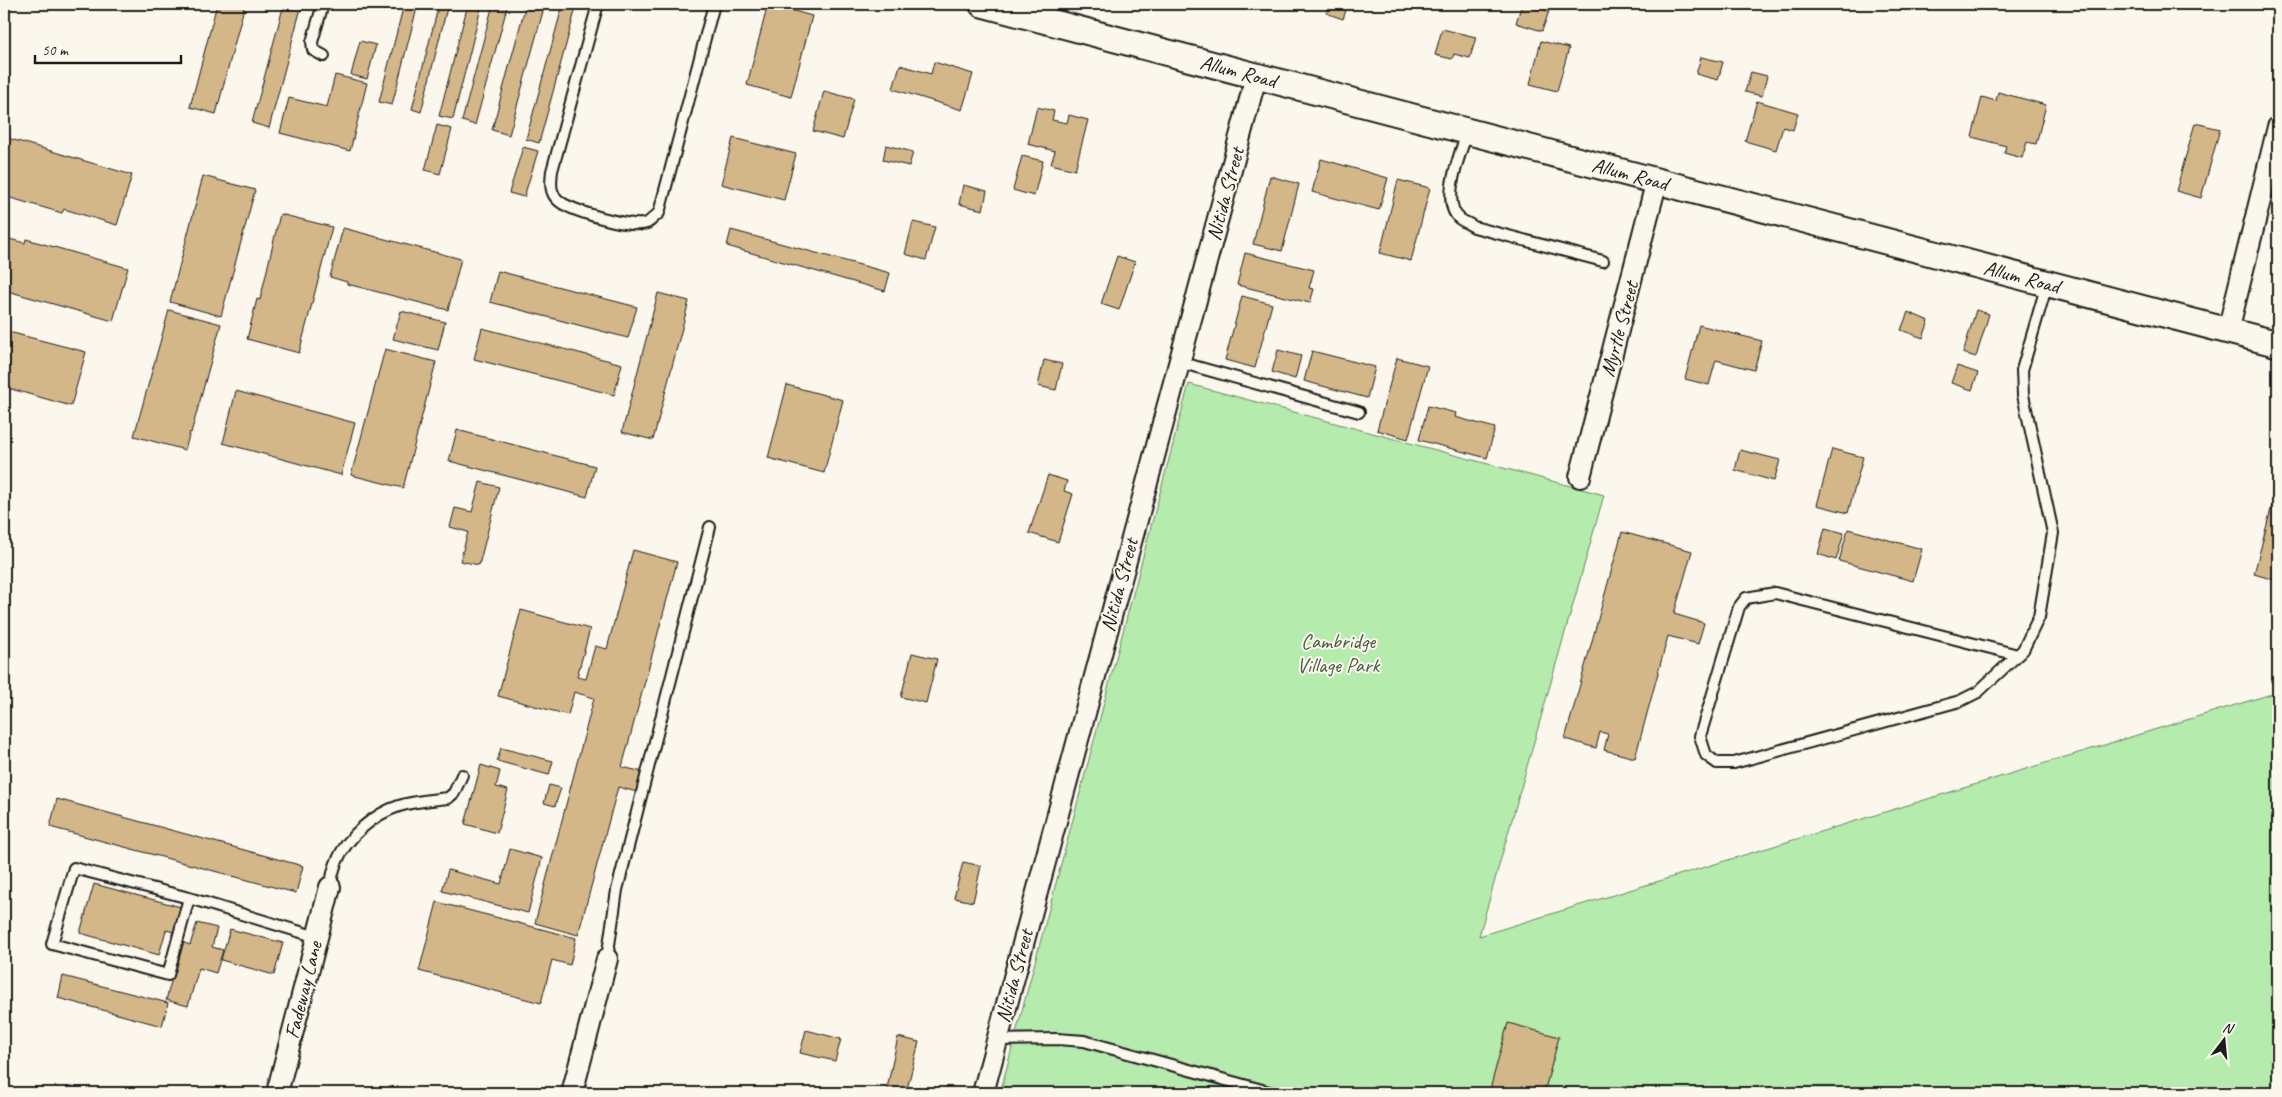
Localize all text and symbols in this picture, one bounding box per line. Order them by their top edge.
scale bar [35,32,181,64]
text: 50 m [42,41,69,60]
street label: Allum Road [1197,49,1283,95]
street label: Nitida Street [1200,143,1250,243]
street label: Allum Road [1589,152,1675,197]
street label: Allum Road [1981,254,2066,300]
street label: Myrtle Street [1594,277,1645,379]
street label: Nitida Street [1094,534,1144,634]
park label: Cambridge Village Park [1297,628,1381,678]
street label: Nitida Street [989,925,1039,1025]
street label: Fadeway Lane [278,938,328,1041]
north arrow [2200,1014,2250,1064]
text: N [2221,1019,2236,1038]

